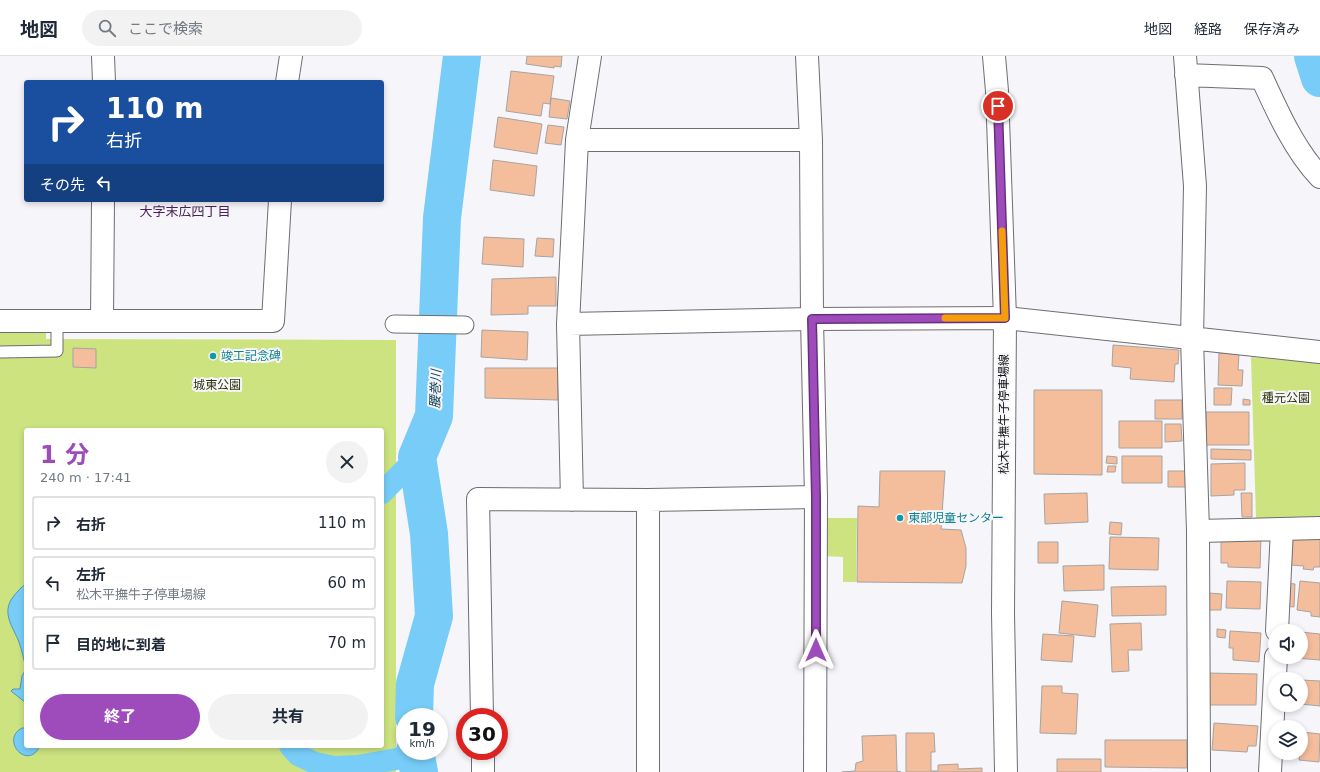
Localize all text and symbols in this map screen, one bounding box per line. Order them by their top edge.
search box [82,10,362,46]
icon: search [96,17,118,39]
text: 地図 [20,18,58,40]
text: ここで検索 [128,20,203,38]
text: 地図 [1144,21,1172,37]
text: 経路 [1194,21,1222,37]
text: 保存済み [1244,21,1300,37]
pin [981,89,1015,123]
text: 110 m [106,92,203,125]
icon: arrive [987,95,1009,117]
icon: right [40,96,92,148]
text: 右折 [106,130,142,151]
icon: left [93,172,115,194]
text: その先 [40,176,85,194]
district label: 大字末広四丁目 [139,204,231,219]
place label: 竣工記念碑 [221,349,281,363]
marker: 竣工記念碑 [208,351,218,361]
street label: 松木平撫牛子停車場線 [997,354,1011,474]
water label: 腰巻川 [427,367,444,409]
park label: 城東公園 [193,378,241,392]
park label: 種元公園 [1262,391,1310,405]
text: 1 分 [40,441,89,469]
button: close [326,441,368,483]
text: 240 m · 17:41 [40,470,131,485]
place label: 東部児童センター [908,511,1004,525]
icon: right [42,512,64,534]
marker: 東部児童センター [895,513,905,523]
text: 110 m [318,514,366,532]
text: 右折 [76,516,106,534]
text: 左折 [76,566,106,584]
icon: left [42,572,64,594]
text: 60 m [328,574,366,592]
text: 松木平撫牛子停車場線 [76,587,206,602]
map controls [1268,624,1308,760]
button: sound [1268,624,1308,664]
position arrow [795,629,837,671]
icon: arrive [42,632,64,654]
text: 70 m [328,634,366,652]
text: 目的地に到着 [76,636,166,654]
button: search [1268,672,1308,712]
button: 終了 [40,694,200,740]
button: 共有 [208,694,368,740]
speed limit sign: 30 [456,708,508,760]
text: 19 [408,717,436,741]
button: layers [1268,720,1308,760]
text: km/h [409,738,435,749]

